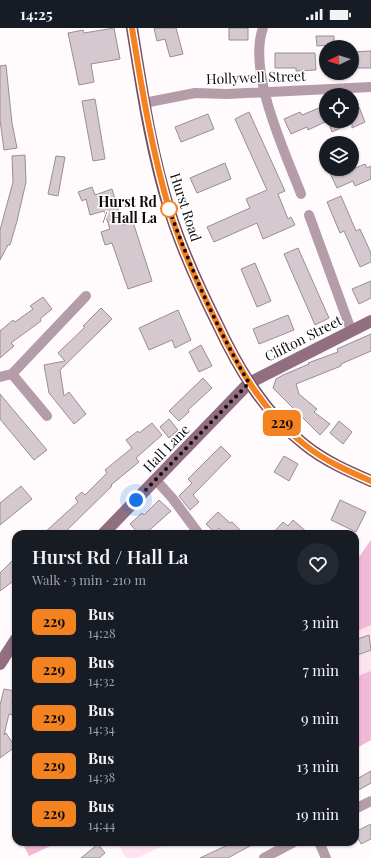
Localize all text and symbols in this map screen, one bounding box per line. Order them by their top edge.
text: 14:25 [20,4,53,24]
north arrow [319,40,359,80]
map controls [319,40,359,176]
street label: Hollywell Street [206,66,307,88]
button: locate [319,88,359,128]
button: layers [319,136,359,176]
street label: Hurst Road [166,170,206,244]
place label: Hurst Rd / Hall La [98,192,158,227]
marker: Hurst Rd / Hall La [160,200,178,218]
street label: Clifton Street [261,310,346,366]
line badge: 229 [259,410,305,436]
text: 229 [271,413,293,432]
street label: Hall Lane [138,420,194,476]
your location [126,490,146,510]
text: Hurst Rd / Hall La [32,543,189,569]
button: heart [297,543,339,585]
text: Walk · 3 min · 210 m [32,571,146,588]
text: Bus [88,604,114,624]
text: 229 [43,612,65,631]
text: 3 min [302,612,339,632]
text: 14:28 [88,624,116,641]
text: Bus [88,652,114,672]
text: 229 [43,660,65,679]
text: 7 min [303,660,339,680]
text: 14:32 [88,672,115,689]
text: Bus [88,700,114,720]
text: 229 [43,708,65,727]
text: 9 min [301,708,339,728]
text: 14:34 [88,720,115,737]
text: Bus [88,748,114,768]
text: 229 [43,756,65,775]
text: 13 min [297,756,339,776]
text: 14:38 [88,768,115,785]
text: Bus [88,796,114,816]
text: 229 [43,804,65,823]
text: 19 min [295,804,339,824]
text: 14:44 [88,816,116,833]

